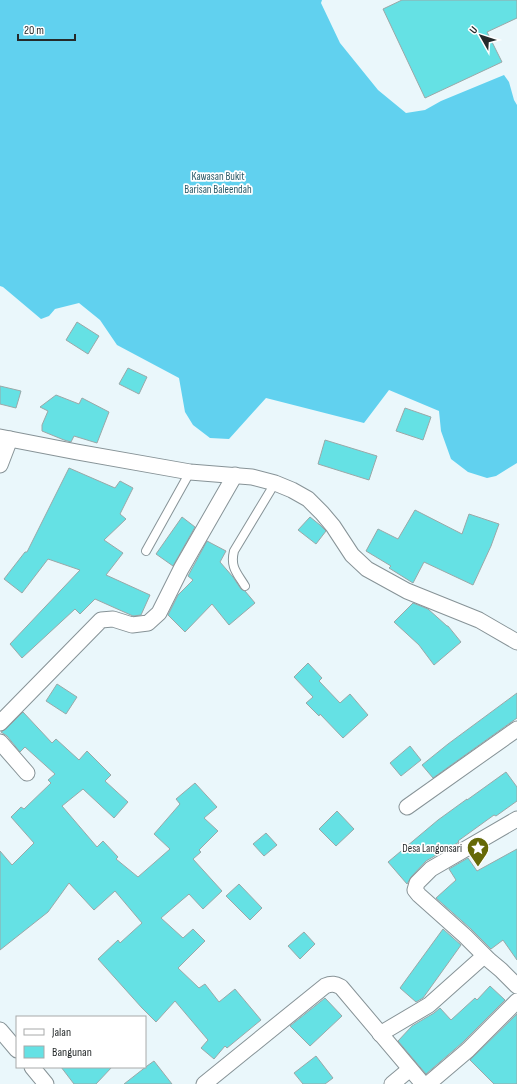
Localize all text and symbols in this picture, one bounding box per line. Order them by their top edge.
scale bar [18,16,75,42]
north arrow [461,16,501,56]
text: 20 m [24,23,44,38]
text: U [467,23,481,36]
park label: Kawasan Bukit Barisan Baleendah [184,170,252,196]
place icon: Desa Langonsari [465,835,491,868]
place label: Desa Langonsari [402,842,462,855]
legend [16,1016,146,1068]
text: Jalan [51,1025,71,1040]
text: Bangunan [52,1045,92,1060]

